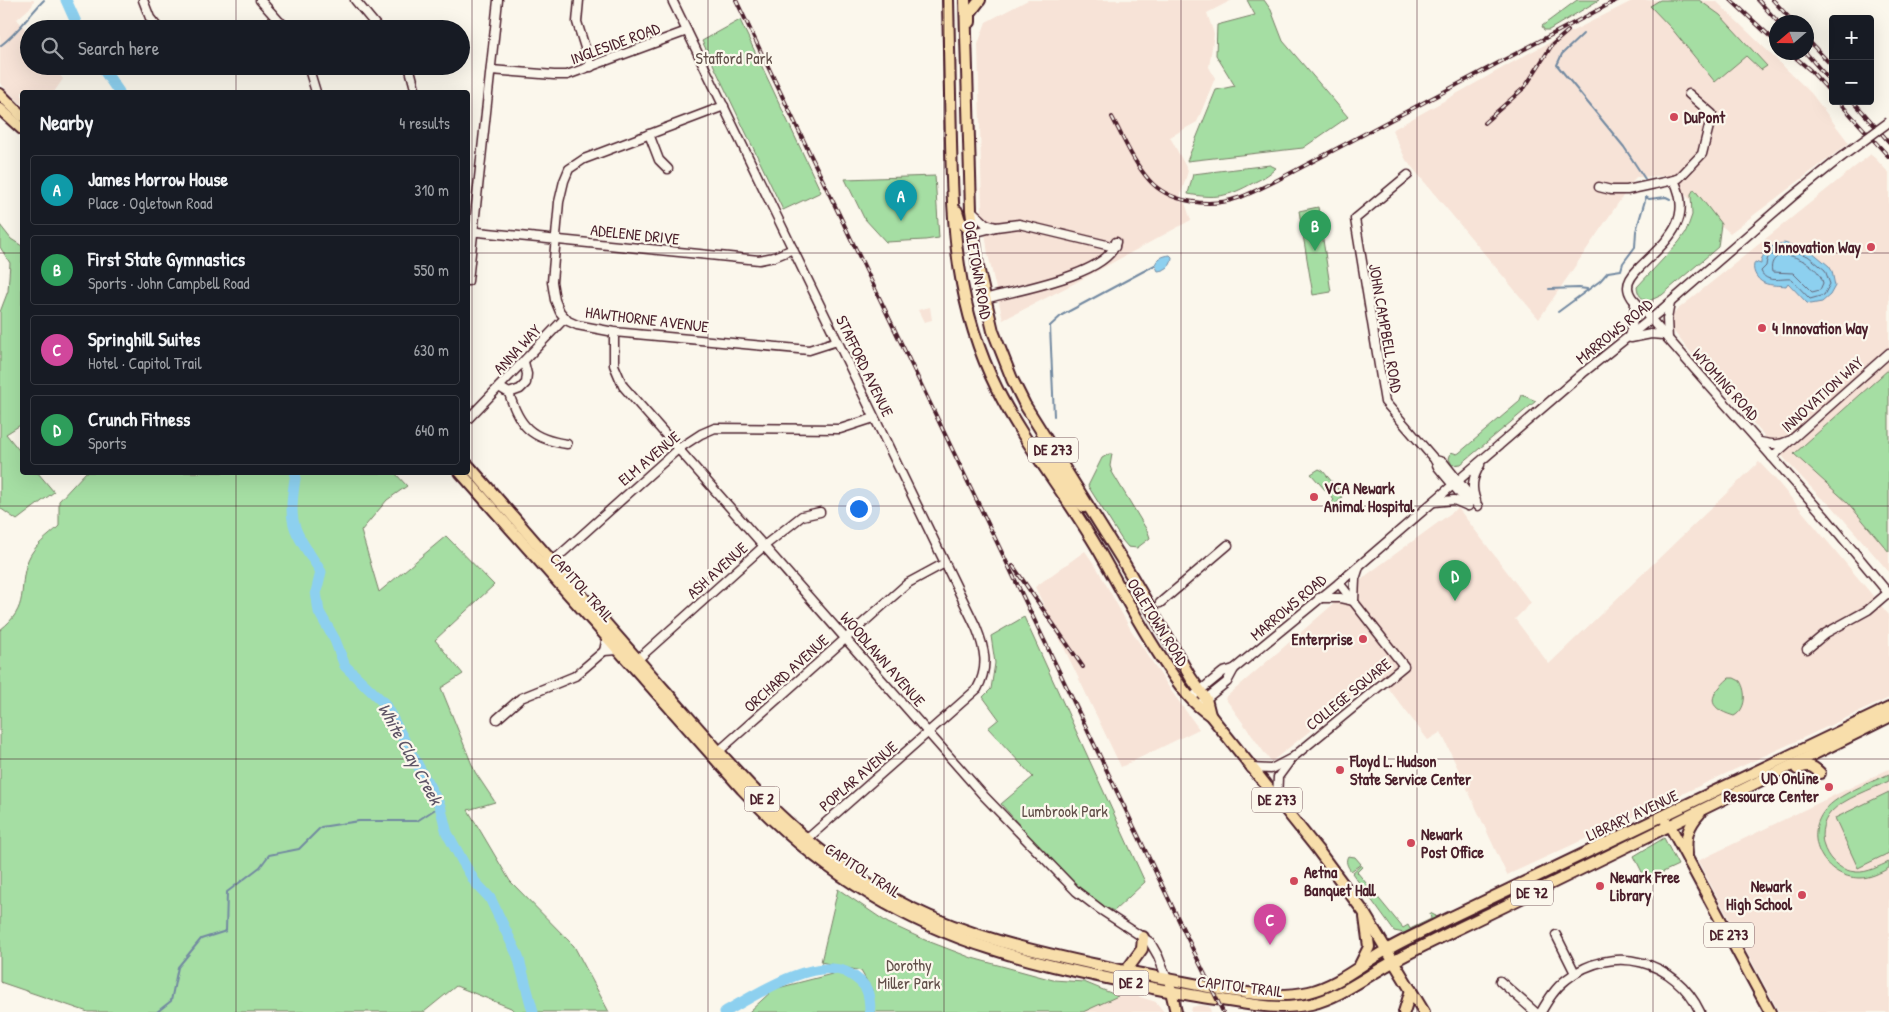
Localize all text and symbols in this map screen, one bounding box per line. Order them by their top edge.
north arrow [1769,15,1814,60]
map controls [1829,15,1874,105]
button: + [1829,15,1874,60]
street label: INGLESIDE ROAD [567,16,663,69]
search box [20,20,470,75]
icon: search [38,34,66,62]
text: Search here [78,35,159,61]
park label: Stafford Park [696,47,773,69]
button: − [1829,60,1874,105]
place label: DuPont [1684,106,1725,128]
text: Nearby [40,108,93,137]
marker: DuPont [1668,111,1680,123]
text: 4 results [399,112,450,134]
text: James Morrow House [88,166,228,192]
text: A [53,179,61,201]
text: 310 m [414,179,449,201]
pin: A [885,180,917,221]
text: Place · Ogletown Road [88,192,213,214]
pin: B [1299,210,1331,251]
street label: ADELENE DRIVE [589,218,681,250]
street label: OGLETOWN ROAD [959,219,998,321]
place label: 5 Innovation Way [1764,236,1861,259]
marker: 5 Innovation Way [1865,241,1877,253]
text: First State Gymnastics [88,246,245,272]
text: B [53,259,61,281]
text: 550 m [414,259,449,281]
street label: JOHN CAMPBELL ROAD [1364,262,1408,395]
text: Sports · John Campbell Road [88,272,250,294]
street label: MARROWS ROAD [1571,293,1657,369]
street label: HAWTHORNE AVENUE [584,301,710,337]
street label: STAFFORD AVENUE [831,312,899,420]
place label: 4 Innovation Way [1772,317,1869,340]
street label: ANNA WAY [488,319,546,379]
marker: 4 Innovation Way [1756,322,1768,334]
text: Springhill Suites [88,326,200,352]
text: C [53,339,61,361]
text: 630 m [414,339,449,361]
street label: WYOMING ROAD [1688,343,1765,425]
street label: INNOVATION WAY [1776,351,1868,437]
text: Hotel · Capitol Trail [88,352,202,374]
text: Crunch Fitness [88,406,190,432]
text: D [53,419,61,441]
text: 640 m [415,419,449,441]
street label: ELM AVENUE [613,426,685,490]
text: Sports [88,432,126,454]
road number: DE 273 [1028,438,1078,462]
place label: VCA Newark Animal Hospital [1324,477,1415,518]
marker: VCA Newark Animal Hospital [1308,491,1320,503]
your location [846,496,872,522]
street label: ASH AVENUE [682,537,752,603]
street label: CAPITOL TRAIL [545,548,619,626]
pin: D [1439,560,1471,601]
street label: MARROWS ROAD [1245,568,1331,645]
street label: OGLETOWN ROAD [1122,574,1194,670]
street label: WOODLAWN AVENUE [836,607,930,711]
place label: Enterprise [1292,628,1354,651]
street label: ORCHARD AVENUE [739,629,833,717]
marker: Enterprise [1357,633,1369,645]
street label: COLLEGE SQUARE [1301,653,1395,735]
water label: White Clay Creek [372,699,449,810]
street label: POPLAR AVENUE [814,736,902,816]
place label: Floyd L. Hudson State Service Center [1349,750,1472,790]
marker: Floyd L. Hudson State Service Center [1334,764,1346,776]
place label: UD Online Resource Center [1724,767,1820,807]
marker: UD Online Resource Center [1823,781,1835,793]
street label: LIBRARY AVENUE [1582,784,1682,846]
road number: DE 2 [744,786,780,812]
road number: DE 273 [1252,788,1302,812]
park label: Lumbrook Park [1022,800,1108,822]
place label: Newark Post Office [1421,823,1485,863]
street label: CAPITOL TRAIL [821,837,905,903]
marker: Newark Post Office [1405,837,1417,849]
place label: Aetna Banquet Hall [1304,861,1377,902]
place label: Newark Free Library [1610,866,1681,907]
marker: Aetna Banquet Hall [1288,875,1300,887]
place label: Newark High School [1726,875,1793,916]
road number: DE 72 [1511,880,1553,906]
marker: Newark Free Library [1594,880,1606,892]
marker: Newark High School [1796,889,1808,901]
pin: C [1254,904,1286,945]
road number: DE 273 [1704,922,1754,948]
park label: Dorothy Miller Park [878,954,941,994]
road number: DE 2 [1114,970,1148,996]
street label: CAPITOL TRAIL [1196,970,1284,1002]

